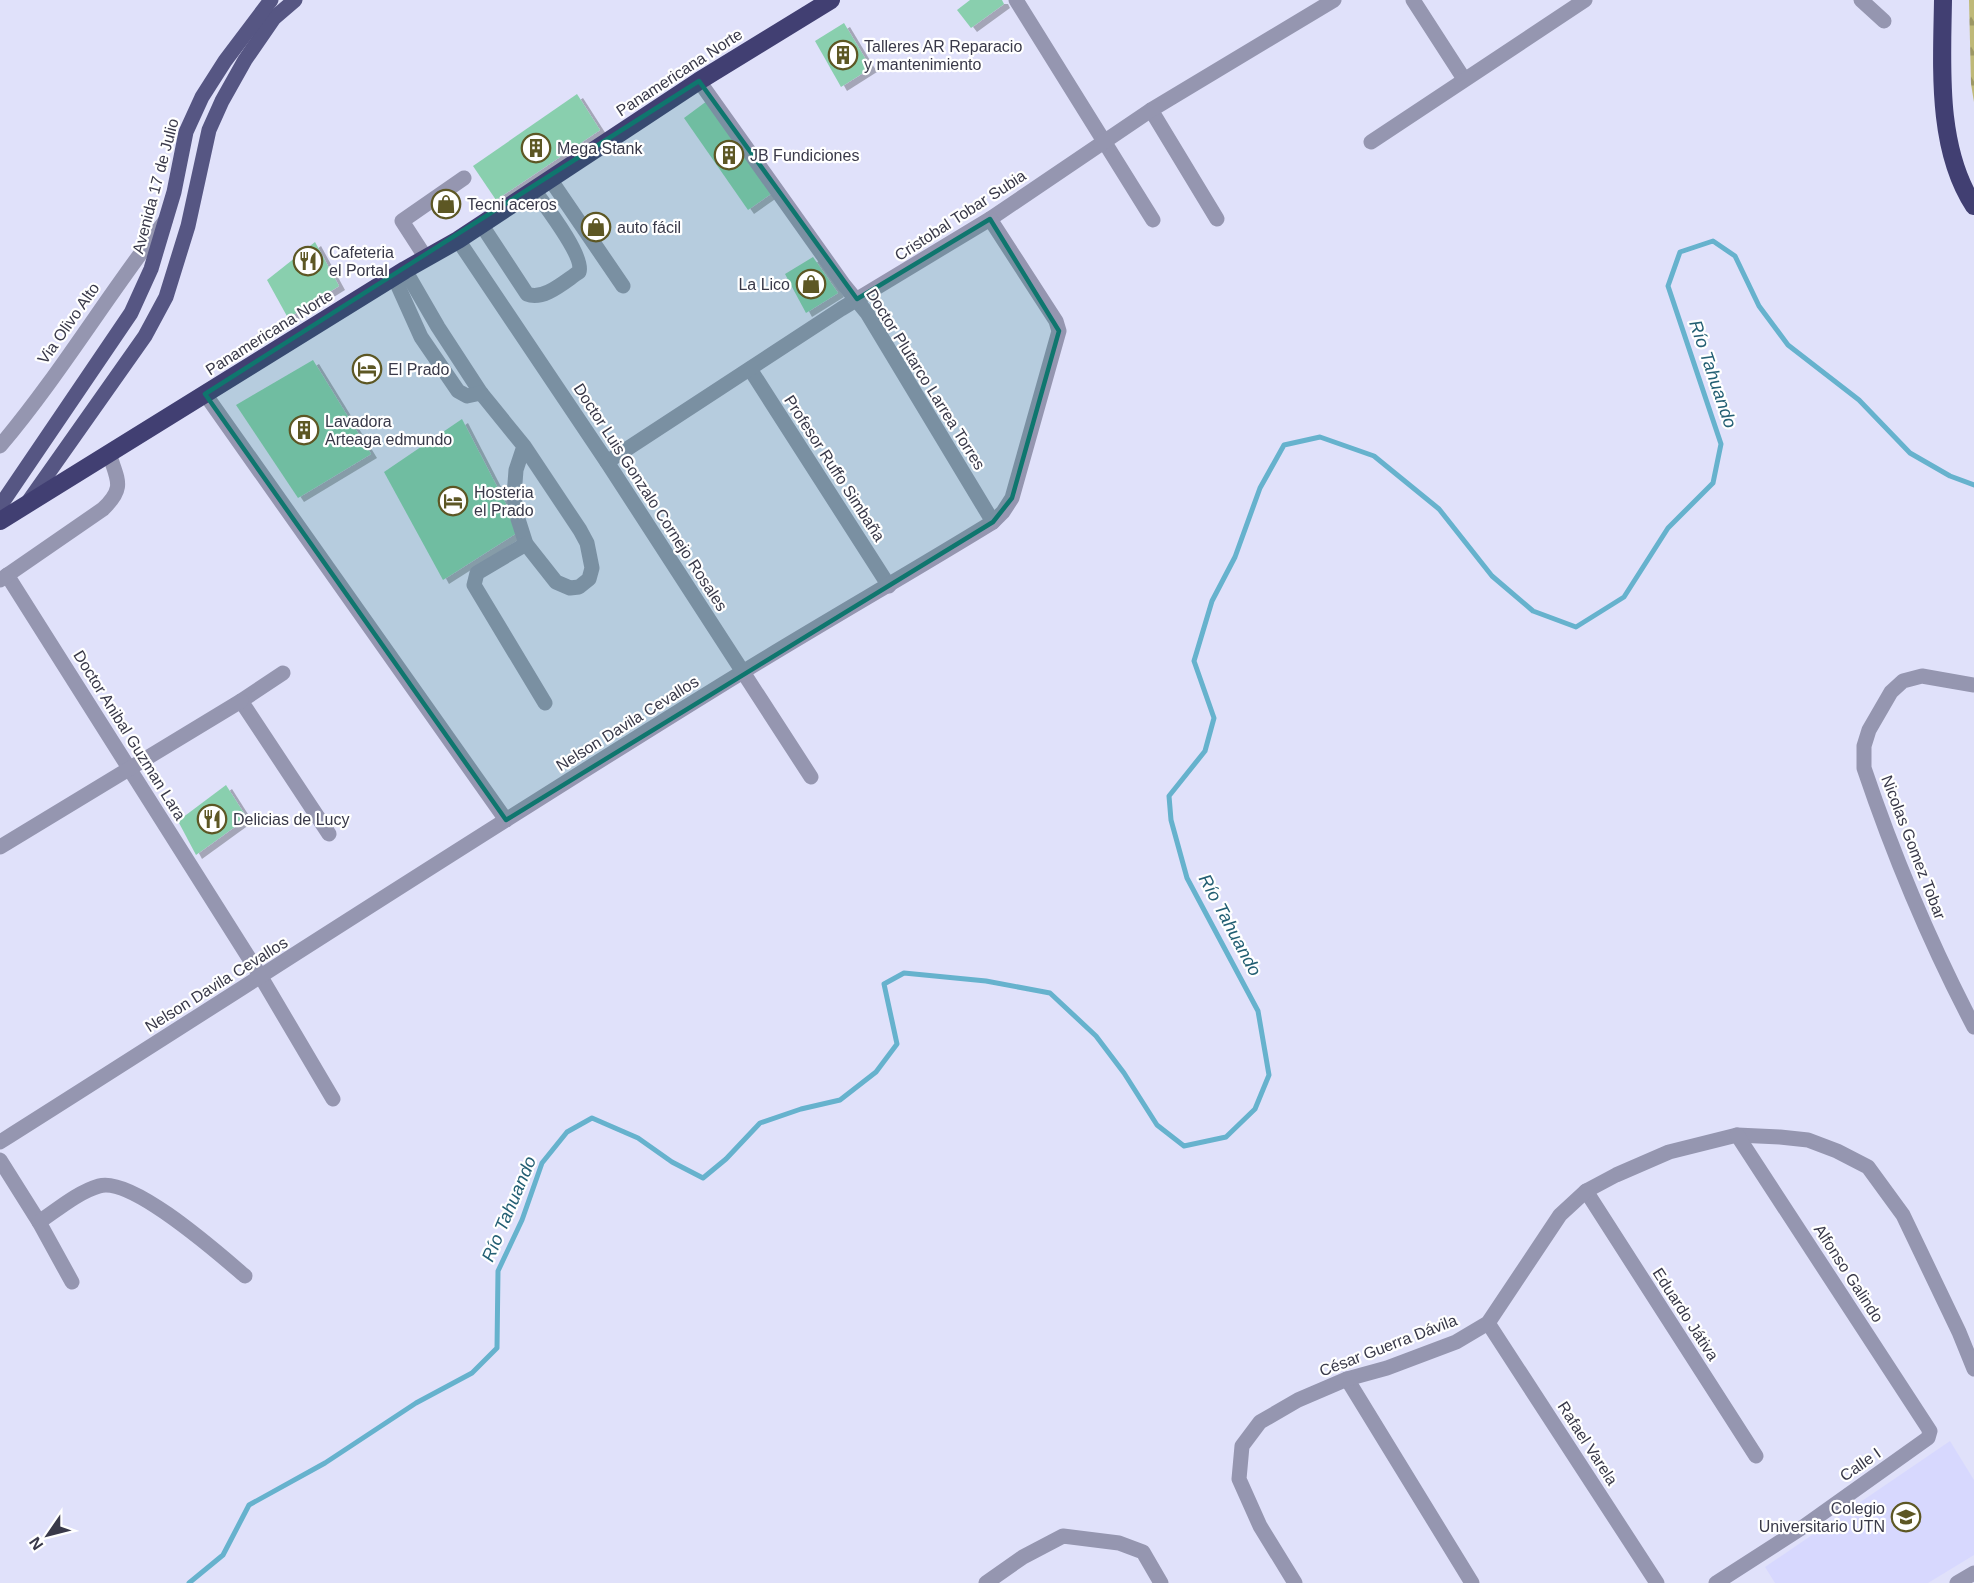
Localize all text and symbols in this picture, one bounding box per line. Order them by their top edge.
street label: Panamericana Norte [613,25,746,120]
place label: Talleres AR Reparacio y mantenimiento [864,38,1022,73]
building icon: Talleres AR Reparacio y mantenimiento [827,39,859,71]
street label: Avenida 17 de Julio [129,117,182,256]
building icon: Mega Stank [520,132,552,164]
building icon: JB Fundiciones [713,139,745,171]
place label: Mega Stank [557,140,643,157]
place label: JB Fundiciones [750,147,859,164]
street label: Cristobal Tobar Subia [892,167,1029,264]
shop icon: Tecni aceros [430,188,462,220]
place label: Tecni aceros [467,196,557,213]
shop icon: auto fácil [580,211,612,243]
place label: auto fácil [617,219,681,236]
place label: Cafeteria el Portal [329,244,394,279]
restaurant icon: Cafeteria el Portal [292,245,324,277]
shop icon: La Lico [795,268,827,300]
place label: La Lico [738,276,790,293]
street label: Via Olivo Alto [34,279,103,367]
street label: Panamericana Norte [203,286,336,379]
street label: Doctor Plutarco Larrea Torres [863,286,988,473]
water label: Río Tahuando [1685,318,1741,430]
hotel icon: El Prado [351,353,383,385]
place label: El Prado [388,361,449,378]
street label: Doctor Luis Gonzalo Cornejo Rosales [571,380,731,614]
street label: Profesor Ruffo Simbaña [781,392,888,544]
place label: Lavadora Arteaga edmundo [325,413,452,448]
building icon: Lavadora Arteaga edmundo [288,414,320,446]
place label: Hosteria el Prado [474,484,534,519]
hotel icon: Hosteria el Prado [437,485,469,517]
street label: Doctor Anibal Guzman Lara [70,647,189,823]
street label: Nelson Davila Cevallos [553,673,702,774]
street label: Nicolas Gomez Tobar [1878,773,1949,922]
restaurant icon: Delicias de Lucy [196,803,228,835]
place label: Delicias de Lucy [233,811,350,828]
water label: Río Tahuando [1195,871,1265,979]
street label: Nelson Davila Cevallos [142,934,291,1035]
water label: Río Tahuando [478,1153,540,1265]
street label: Alfonso Galindo [1811,1221,1887,1325]
street label: Eduardo Játiva [1649,1265,1722,1364]
street label: César Guerra Dávila [1317,1311,1459,1380]
street label: Rafael Varela [1554,1398,1621,1488]
street label: Calle I [1837,1444,1884,1484]
place label: Colegio Universitario UTN [1759,1500,1885,1535]
school or university icon: Colegio Universitario UTN [1890,1501,1922,1533]
north arrow [18,1505,78,1565]
text: N [26,1534,46,1553]

